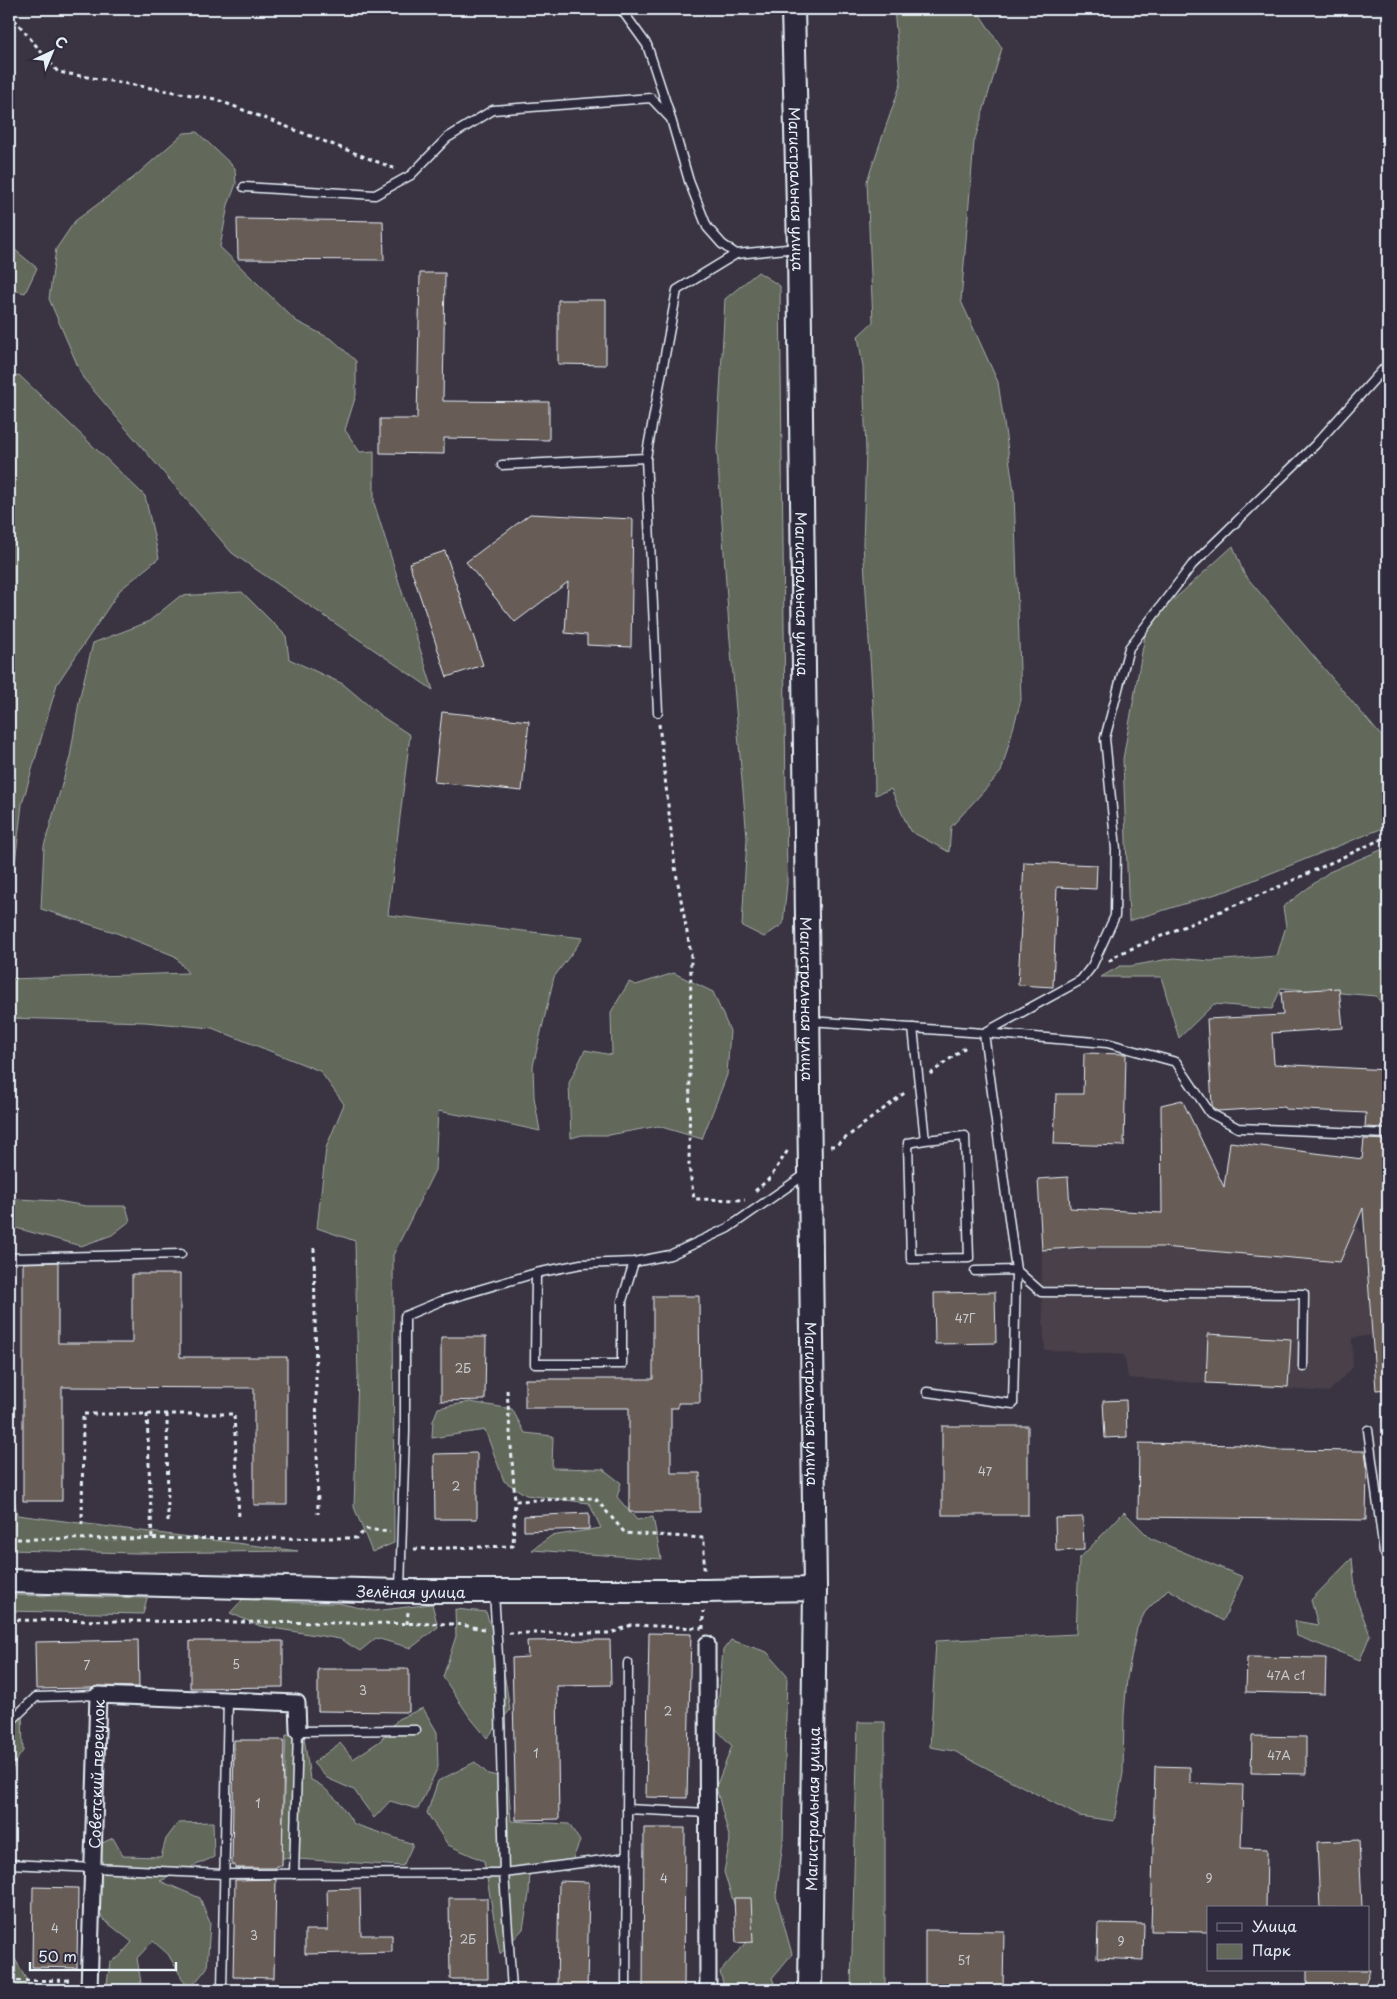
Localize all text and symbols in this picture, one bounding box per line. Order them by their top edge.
north arrow [28,28,78,78]
text: С [50,31,72,53]
street label: Магистральная улица [784,107,811,272]
street label: Магистральная улица [791,512,816,677]
street label: Магистральная улица [795,917,820,1082]
house number: 47Г [955,1309,976,1327]
street label: Магистральная улица [800,1322,825,1487]
house number: 2Б [455,1359,471,1377]
house number: 47 [978,1462,993,1480]
house number: 2 [452,1477,460,1495]
street label: Зелёная улица [356,1578,466,1603]
house number: 5 [232,1655,240,1673]
house number: 7 [84,1656,91,1674]
house number: 47А с1 [1267,1666,1305,1684]
house number: 3 [359,1681,367,1699]
street label: Советский переулок [82,1699,109,1849]
house number: 2 [664,1702,672,1720]
street label: Магистральная улица [799,1726,825,1891]
house number: 1 [533,1744,539,1762]
house number: 47А [1267,1746,1291,1764]
house number: 1 [255,1794,261,1812]
house number: 4 [660,1869,668,1887]
house number: 9 [1205,1869,1213,1887]
legend [1207,1906,1370,1972]
text: Улица [1252,1914,1297,1937]
house number: 4 [51,1919,59,1937]
house number: 3 [250,1926,258,1944]
house number: 2Б [460,1930,476,1948]
house number: 9 [1117,1932,1125,1950]
text: Парк [1252,1938,1291,1961]
scale bar [30,1939,176,1971]
text: 50 m [38,1944,77,1967]
house number: 51 [958,1951,970,1969]

